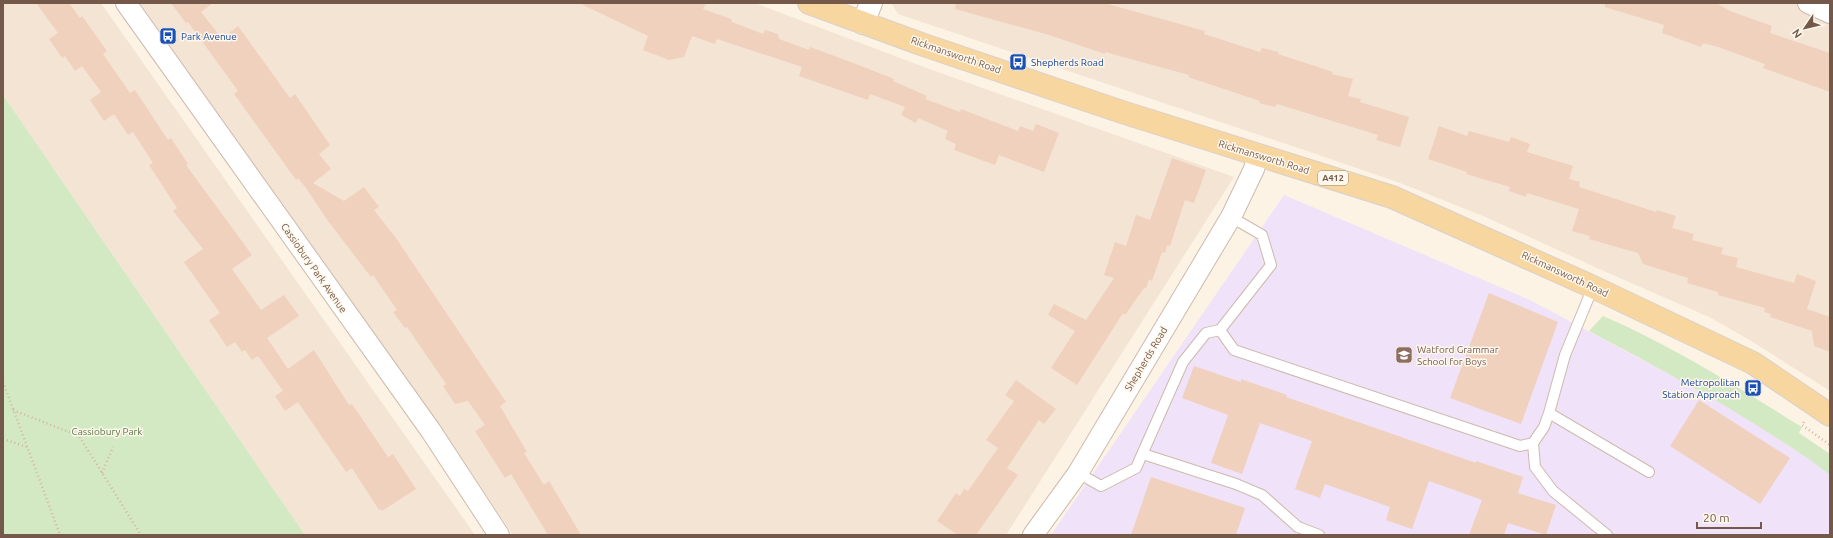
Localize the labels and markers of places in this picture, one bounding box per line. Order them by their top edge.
bus stop icon: Park Avenue [158,26,178,46]
place label: Park Avenue [181,31,237,42]
bus stop icon: Shepherds Road [1008,52,1028,72]
place label: Shepherds Road [1031,57,1104,68]
place label: Watford Grammar School for Boys [1417,344,1499,367]
school or university icon: Watford Grammar School for Boys [1394,345,1414,365]
place label: Metropolitan Station Approach [1662,377,1740,400]
bus stop icon: Metropolitan Station Approach [1743,378,1763,398]

